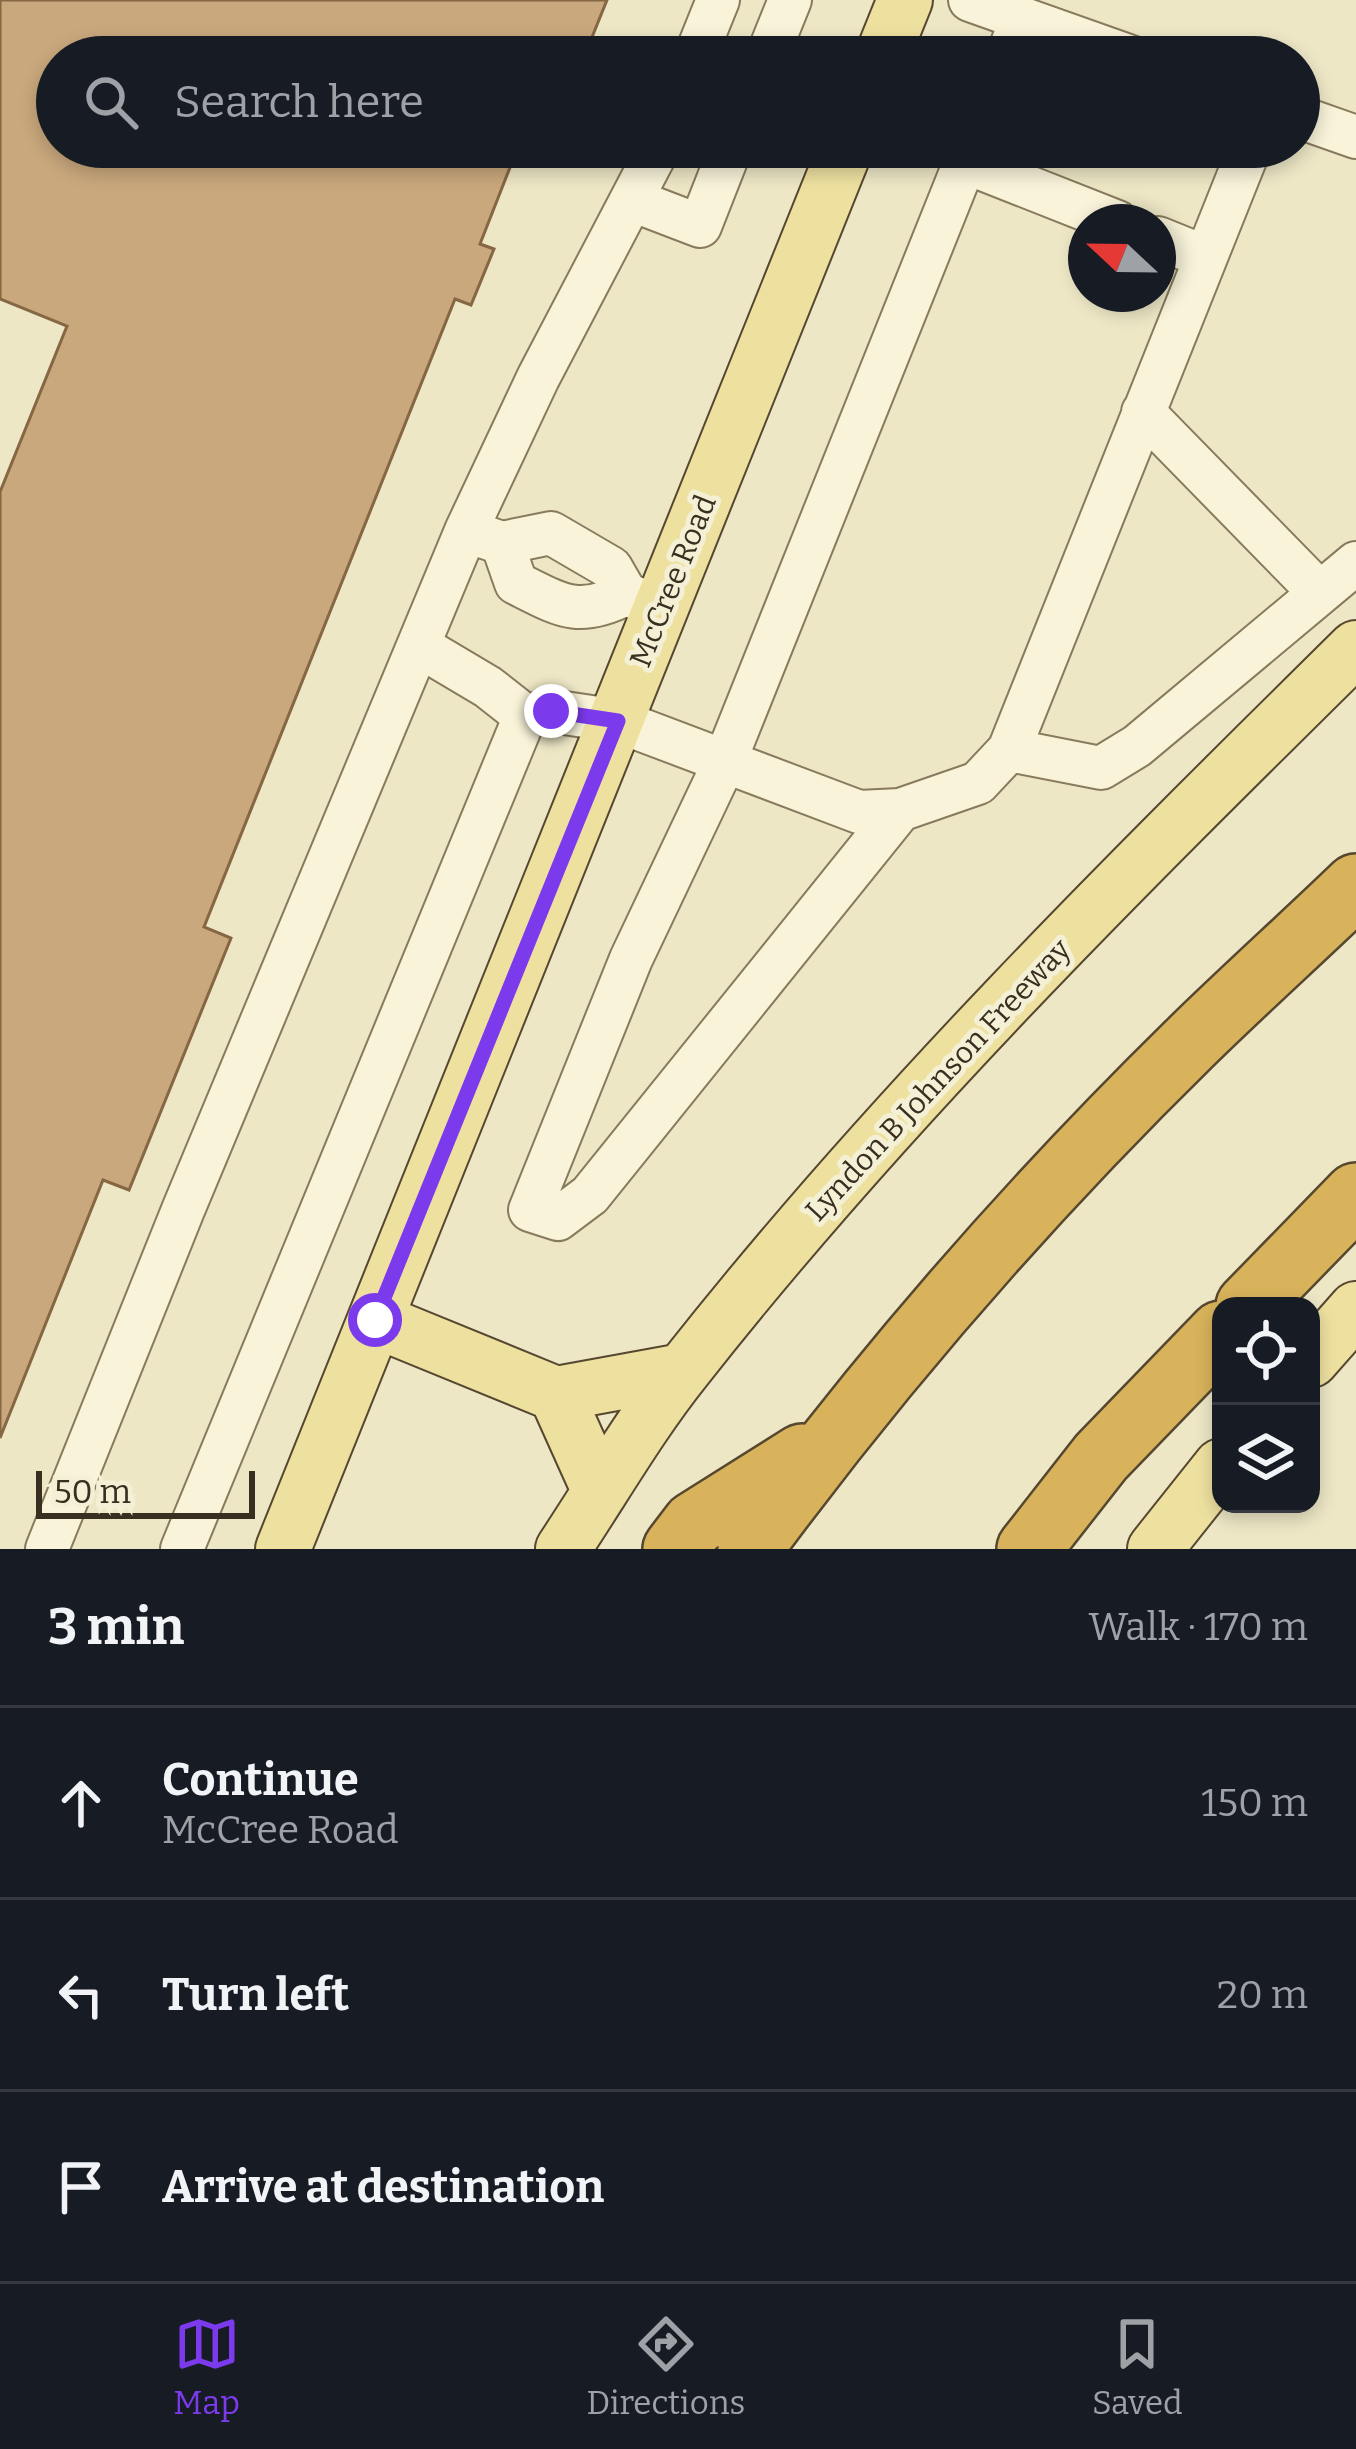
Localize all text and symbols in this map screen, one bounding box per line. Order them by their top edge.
search box [36,36,1320,168]
icon: search [78,69,144,135]
text: Search here [174,75,424,129]
north arrow [1068,204,1176,312]
street label: McCree Road [622,490,724,672]
route end [524,684,578,738]
street label: Lyndon B Johnson Freeway [798,932,1078,1228]
route start [348,1293,402,1347]
map controls [1212,1297,1320,1513]
button: locate [1212,1297,1320,1405]
button: layers [1212,1405,1320,1513]
scale bar [36,1465,255,1518]
text: 50 m [54,1472,131,1512]
text: 3 min [48,1596,184,1658]
text: Walk · 170 m [1089,1604,1308,1650]
text: Continue [162,1753,359,1807]
icon: ahead [48,1770,114,1836]
text: 150 m [1201,1780,1308,1826]
text: McCree Road [162,1807,399,1853]
icon: left [48,1962,114,2028]
text: Turn left [162,1968,349,2022]
text: 20 m [1217,1972,1308,2018]
icon: arrive [48,2154,114,2220]
text: Arrive at destination [162,2160,604,2214]
tab: Map [173,2311,240,2423]
tab: Directions [587,2311,745,2423]
tab: Saved [1092,2311,1183,2423]

